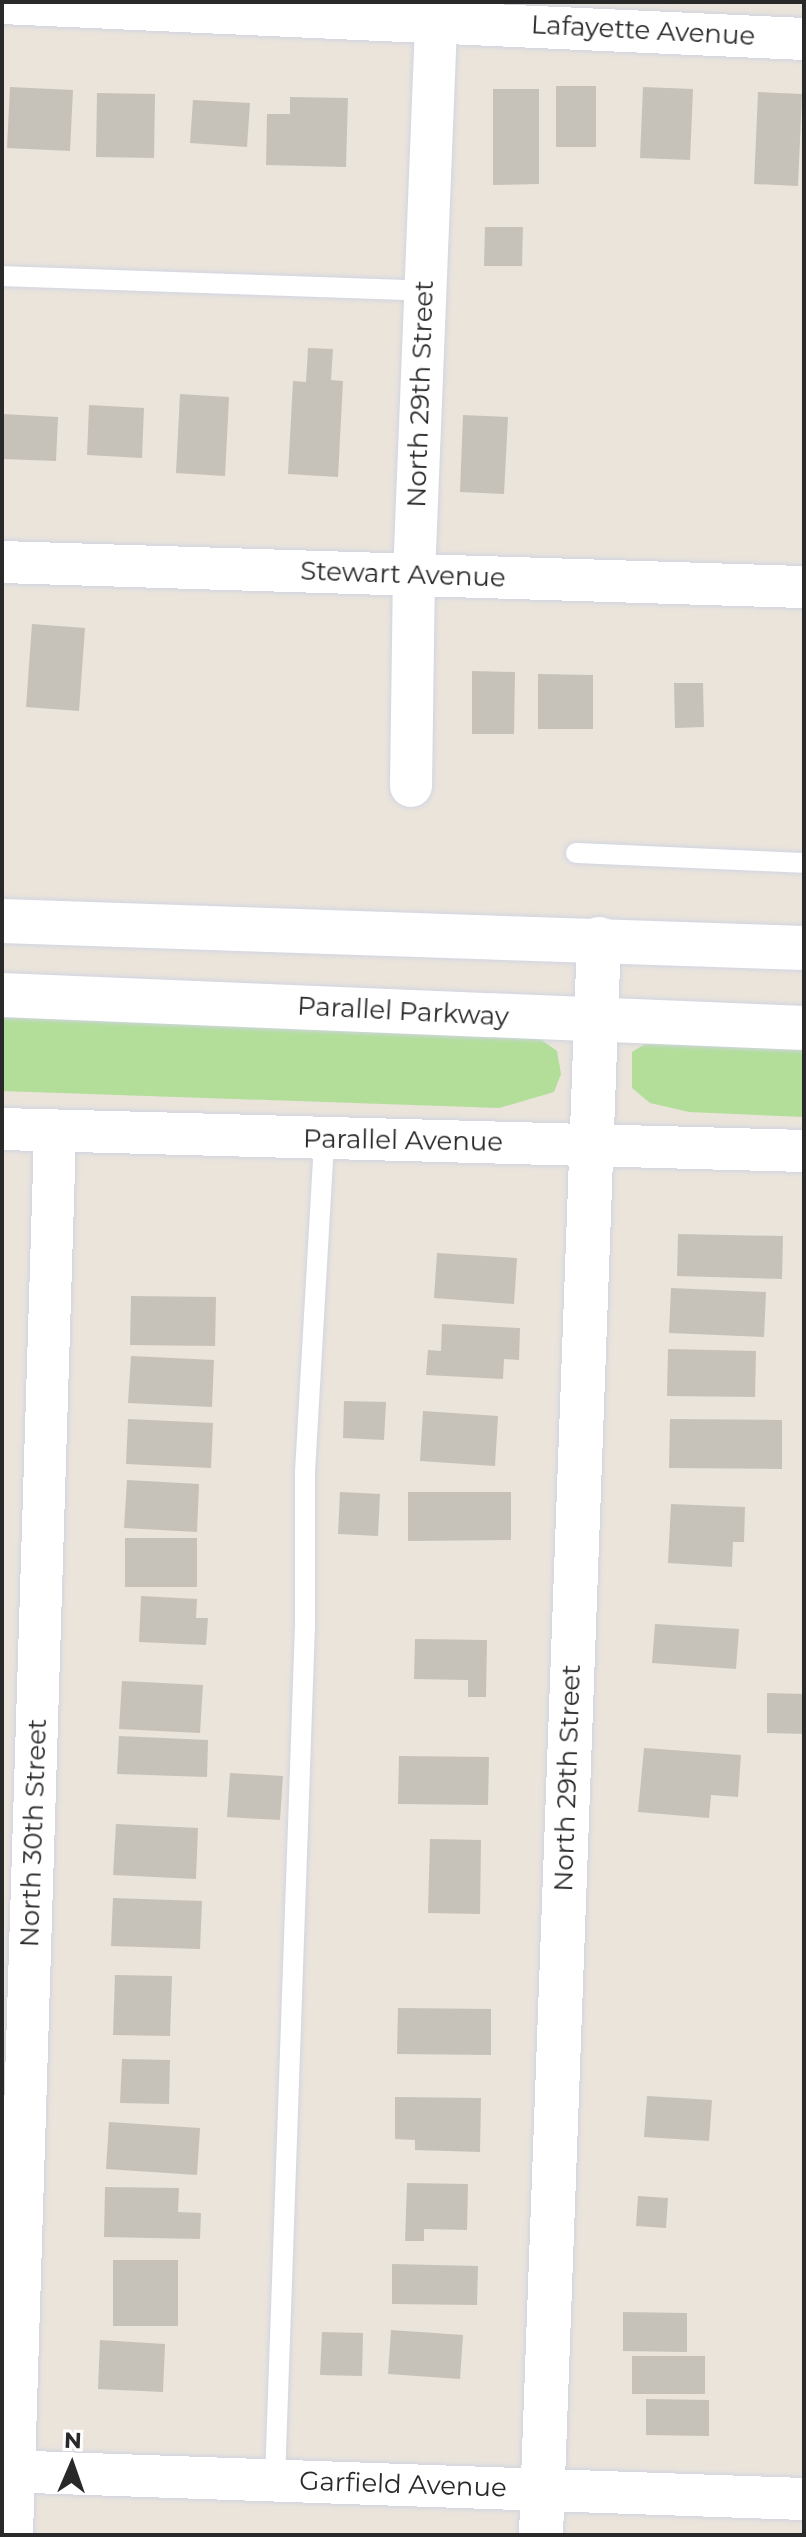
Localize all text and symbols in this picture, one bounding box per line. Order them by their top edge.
street label: Lafayette Avenue [530,10,756,52]
street label: North 29th Street [401,280,441,508]
street label: Stewart Avenue [300,556,506,594]
street label: Parallel Parkway [296,991,510,1033]
street label: Parallel Avenue [303,1124,503,1158]
street label: North 29th Street [548,1664,588,1892]
street label: North 30th Street [14,1718,54,1948]
north arrow [32,2425,112,2505]
text: N [63,2427,82,2454]
street label: Garfield Avenue [299,2466,507,2504]

